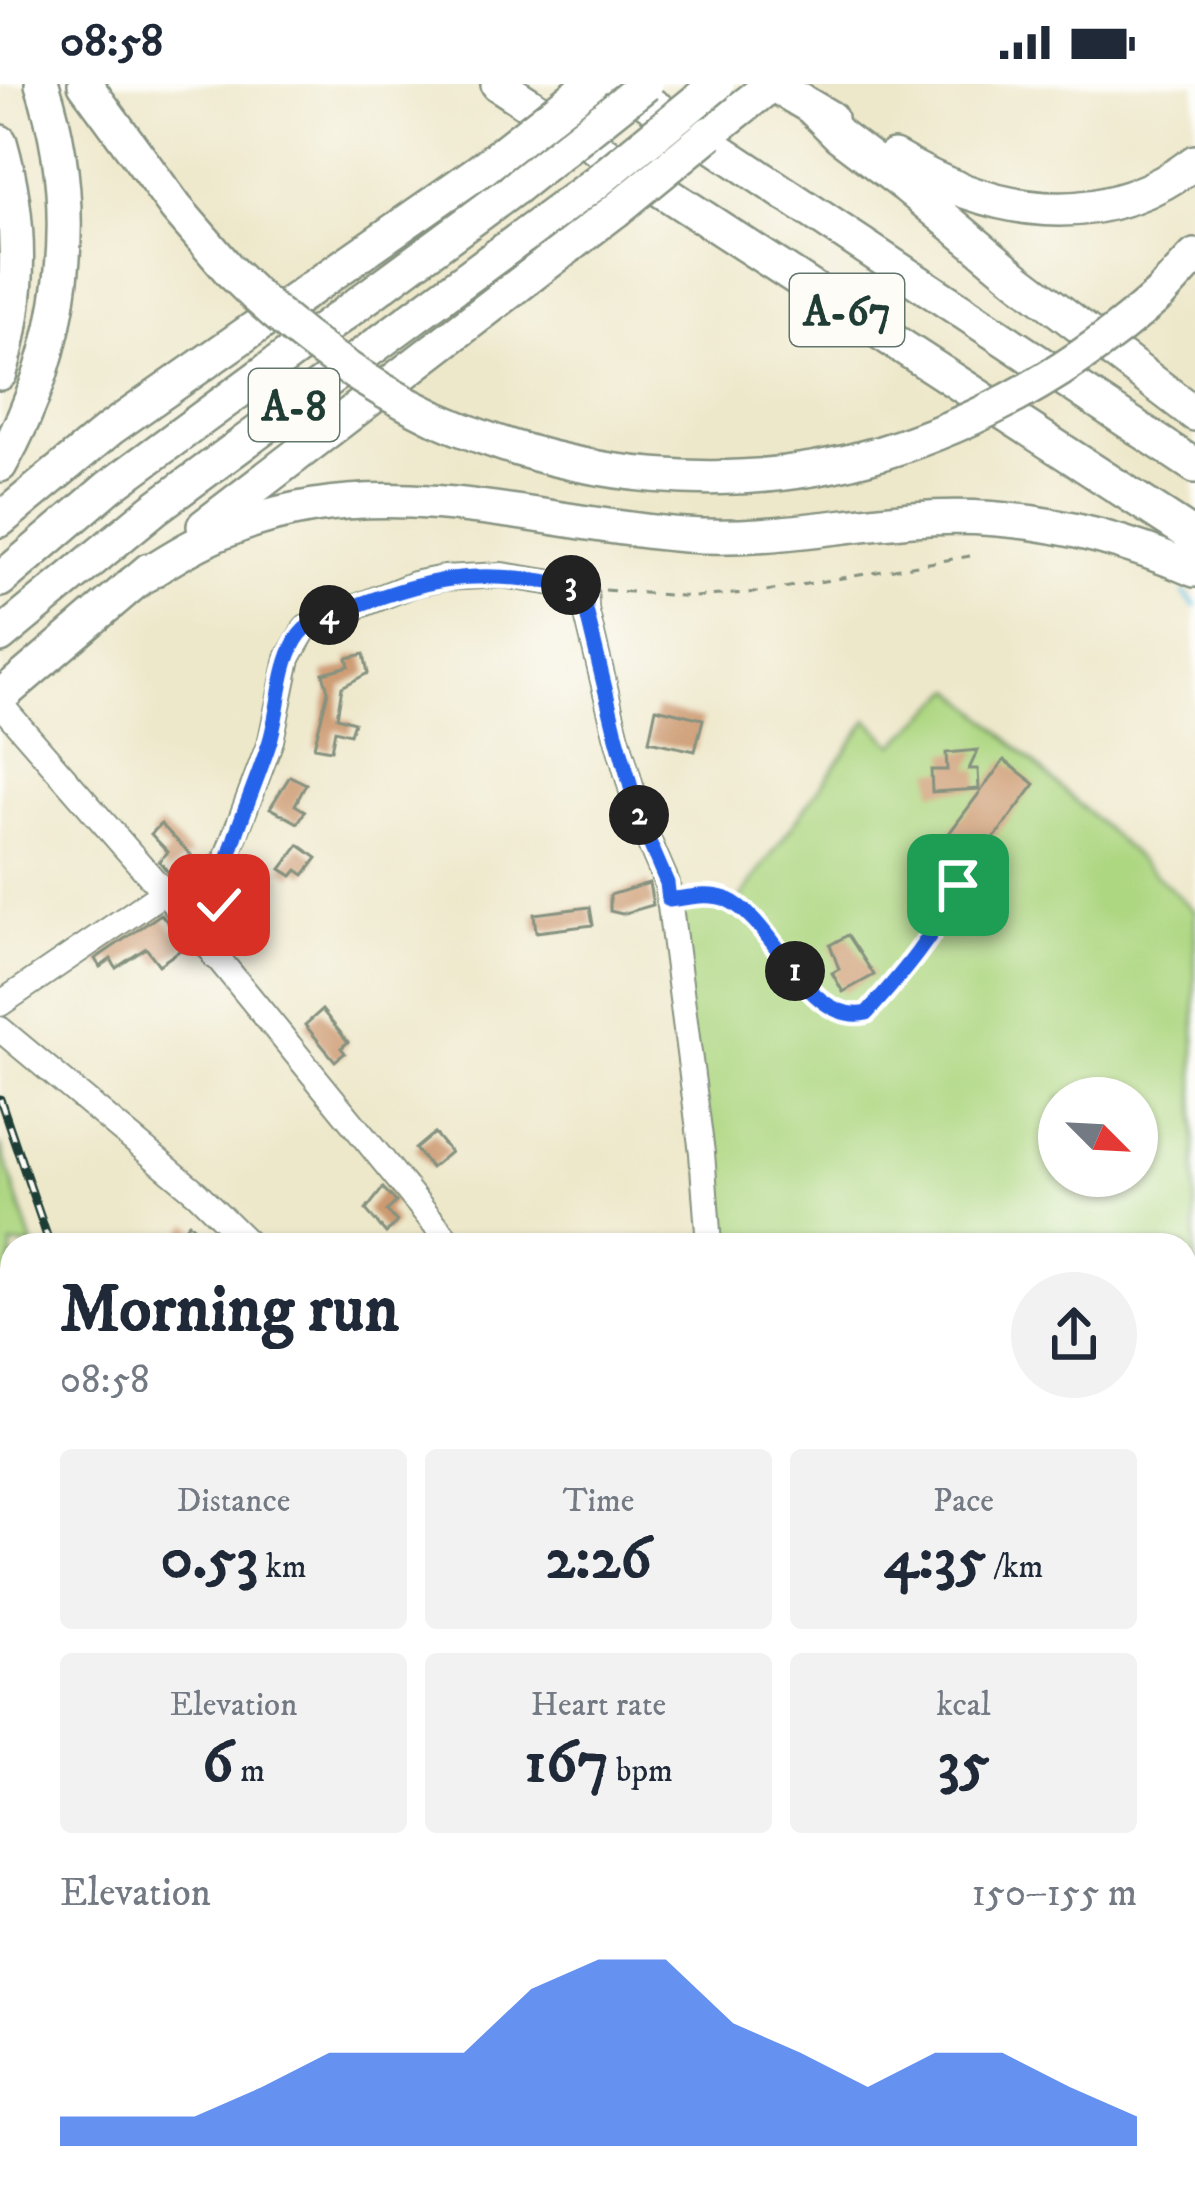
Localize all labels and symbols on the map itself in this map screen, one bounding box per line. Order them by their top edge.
road number: A-67 [790,274,904,346]
road number: A-8 [249,369,339,441]
pin: 3 [541,555,601,615]
pin: 4 [299,585,359,645]
pin: 2 [609,785,669,845]
pin [907,834,1009,936]
pin [168,854,270,956]
pin: 1 [765,941,825,1001]
north arrow [1038,1077,1158,1197]

